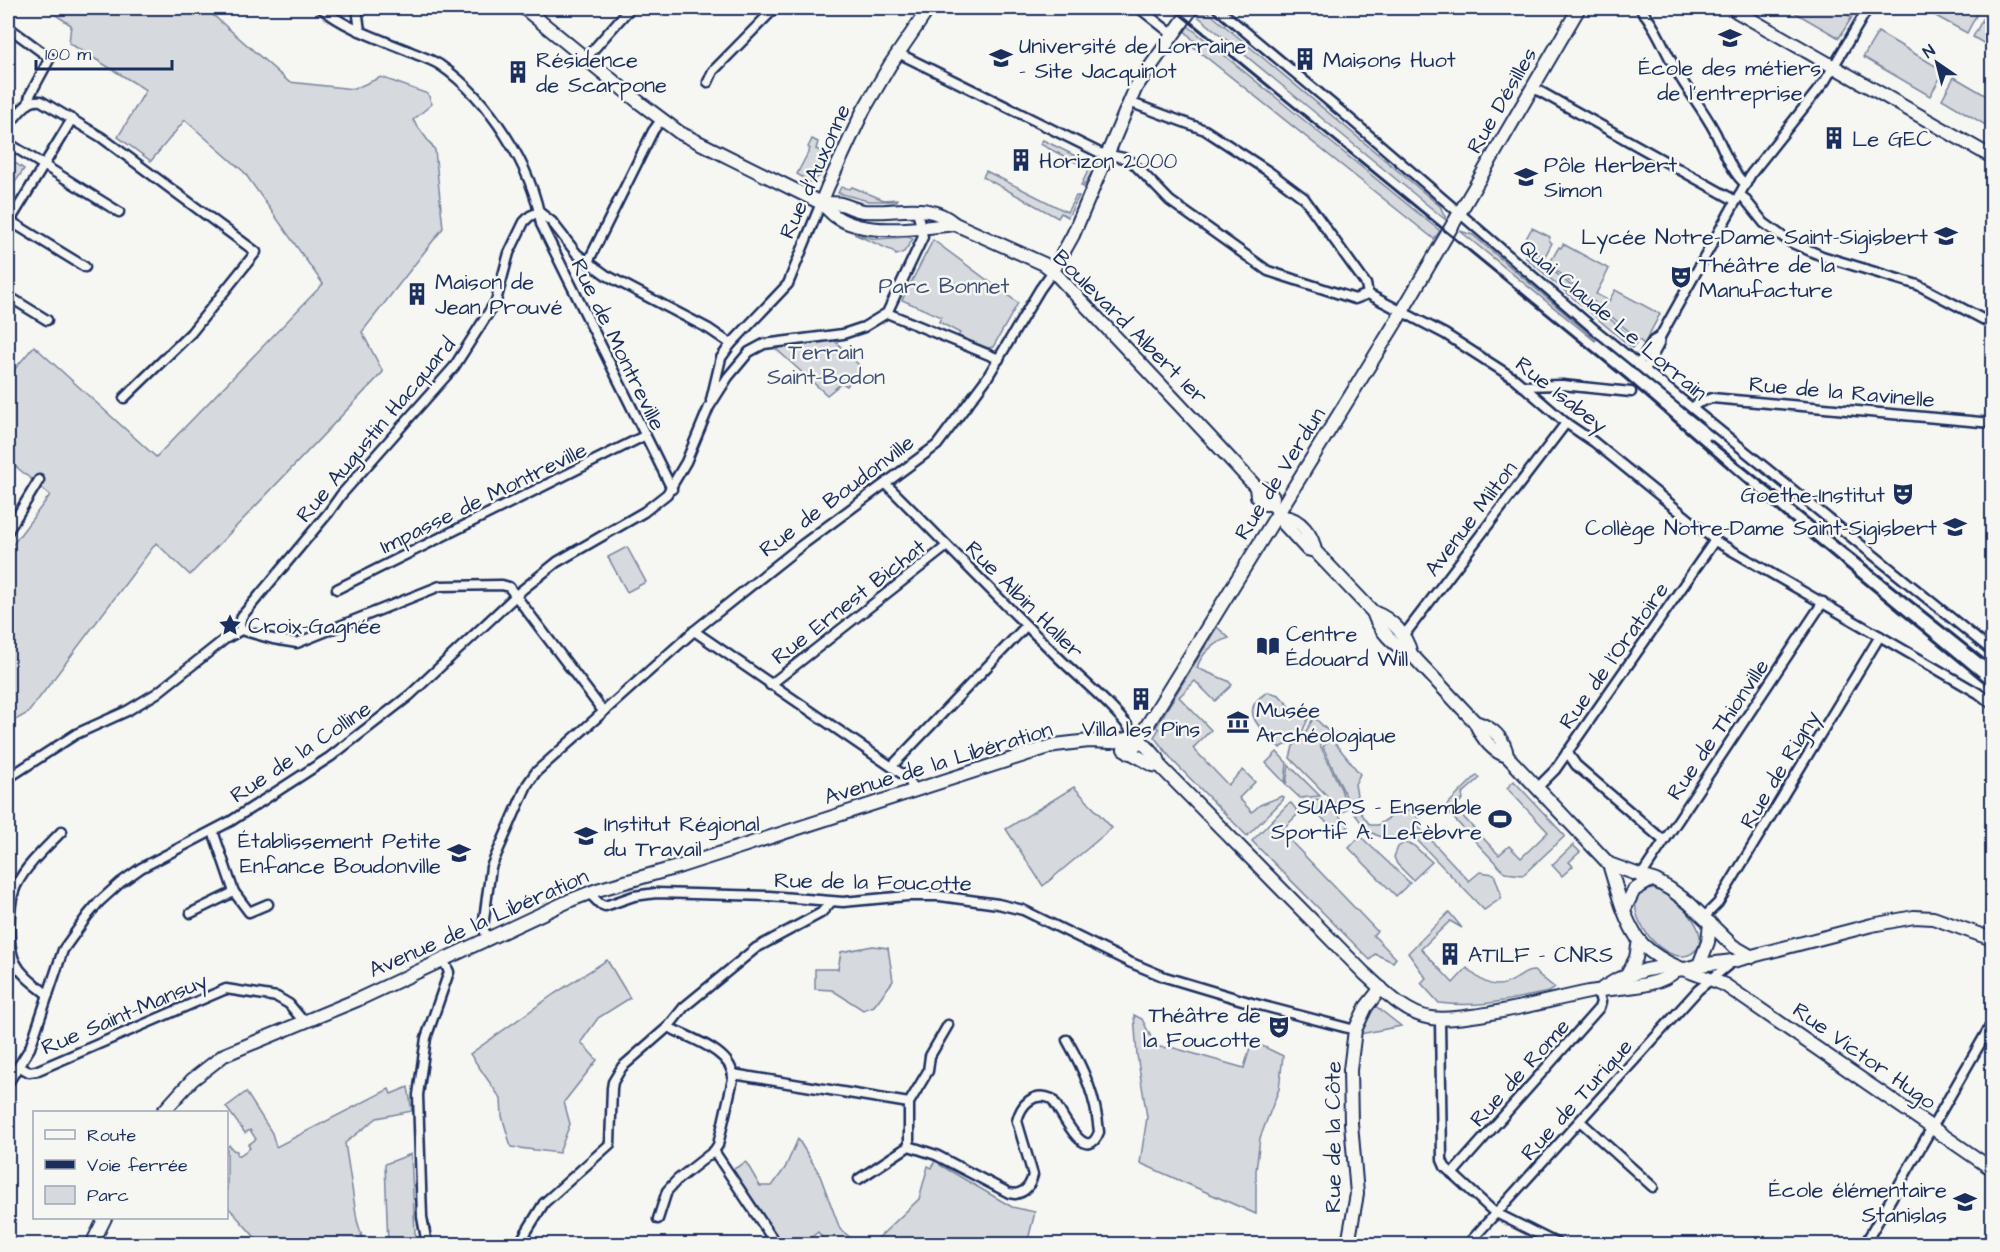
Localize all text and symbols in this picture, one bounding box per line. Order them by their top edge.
school or university icon: École des métiers de l'entreprise [1717,25,1743,51]
place label: Université de Lorraine - Site Jacquinot [1019,31,1247,87]
scale bar [36,33,172,71]
north arrow [1907,33,1967,93]
text: N [1919,40,1939,63]
text: 100 m [45,42,91,67]
street label: Rue Désilles [1459,42,1545,160]
place label: Résidence de Scarpone [536,45,667,101]
school or university icon: Université de Lorraine - Site Jacquinot [988,45,1014,71]
place label: Maisons Huot [1323,45,1456,76]
building icon: Maisons Huot [1292,46,1318,72]
place label: École des métiers de l'entreprise [1639,53,1821,109]
building icon: Résidence de Scarpone [505,59,531,85]
street label: Rue d'Auxonne [772,99,859,244]
place label: Le GEC [1852,124,1932,155]
building icon: Le GEC [1821,125,1847,151]
place label: Horizon 2000 [1039,146,1178,177]
building icon: Horizon 2000 [1008,147,1034,173]
place label: Pôle Herbert Simon [1544,150,1677,206]
school or university icon: Pôle Herbert Simon [1513,164,1539,190]
place label: Lycée Notre-Dame Saint-Sigisbert [1581,222,1928,254]
school or university icon: Lycée Notre-Dame Saint-Sigisbert [1933,223,1959,249]
street label: Quai Claude Le Lorrain [1512,232,1714,408]
street label: Boulevard Albert 1er [1045,243,1214,412]
place label: Théâtre de la Manufacture [1699,250,1835,306]
street label: Rue de Montreville [563,254,673,436]
theatre icon: Théâtre de la Manufacture [1668,264,1694,290]
place label: Maison de Jean Prouvé [435,267,563,323]
park label: Parc Bonnet [879,271,1010,302]
building icon: Maison de Jean Prouvé [404,281,430,307]
street label: Rue Augustin Hacquard [289,330,464,530]
park label: Terrain Saint-Bodon [767,337,885,393]
street label: Rue Isabey [1508,349,1614,442]
street label: Rue de la Ravinelle [1748,369,1936,416]
street label: Rue de Verdun [1227,402,1333,546]
street label: Rue de Boudonville [753,428,921,565]
street label: Impasse de Montreville [375,435,592,562]
street label: Avenue Milton [1417,455,1525,583]
place label: Goethe-Institut [1740,480,1885,511]
theatre icon: Goethe-Institut [1890,481,1916,507]
place label: Collège Notre-Dame Saint-Sigisbert [1585,513,1937,545]
school or university icon: Collège Notre-Dame Saint-Sigisbert [1942,514,1968,540]
street label: Rue Ernest Bichat [765,532,933,672]
street label: Rue Albin Haller [958,534,1090,666]
street label: Rue de l'Oratoire [1552,576,1677,736]
place label: Croix-Gagnée [248,611,381,643]
place icon: Croix-Gagnée [217,612,243,638]
place label: Centre Édouard Will [1286,619,1408,675]
library icon: Centre Édouard Will [1255,633,1281,659]
street label: Rue de Thionville [1659,653,1777,807]
building icon: Villa les Pins [1128,686,1154,712]
street label: Rue de la Colline [224,693,378,811]
place label: Musée Archéologique [1256,695,1396,752]
street label: Rue de Rigny [1733,705,1829,835]
museum icon: Musée Archéologique [1225,709,1251,735]
street label: Avenue de la Libération [820,714,1057,813]
place label: Villa les Pins [1082,714,1200,745]
place label: SUAPS - Ensemble Sportif A. Lefèbvre [1271,792,1482,848]
sports icon: SUAPS - Ensemble Sportif A. Lefèbvre [1487,806,1513,832]
place label: Institut Régional du Travail [604,809,760,865]
school or university icon: Institut Régional du Travail [573,823,599,849]
place label: Établissement Petite Enfance Boudonville [238,826,441,882]
school or university icon: Établissement Petite Enfance Boudonville [446,840,472,866]
street label: Avenue de la Libération [364,861,593,986]
street label: Rue de la Foucotte [774,865,972,900]
place label: ATILF - CNRS [1468,940,1613,971]
building icon: ATILF - CNRS [1437,941,1463,967]
street label: Rue Saint-Mansuy [37,965,213,1064]
street label: Rue Victor Hugo [1785,995,1943,1119]
place label: Théâtre de la Foucotte [1143,1000,1261,1056]
street label: Rue de Rome [1463,1012,1577,1134]
theatre icon: Théâtre de la Foucotte [1266,1014,1292,1040]
street label: Rue de Turique [1514,1032,1640,1168]
street label: Rue de la Côte [1318,1061,1349,1213]
legend [33,1111,228,1219]
text: Route [87,1123,136,1148]
text: Voie ferrée [87,1153,188,1178]
place label: École élémentaire Stanislas [1769,1175,1947,1231]
text: Parc [87,1183,129,1208]
school or university icon: École élémentaire Stanislas [1952,1189,1978,1215]

